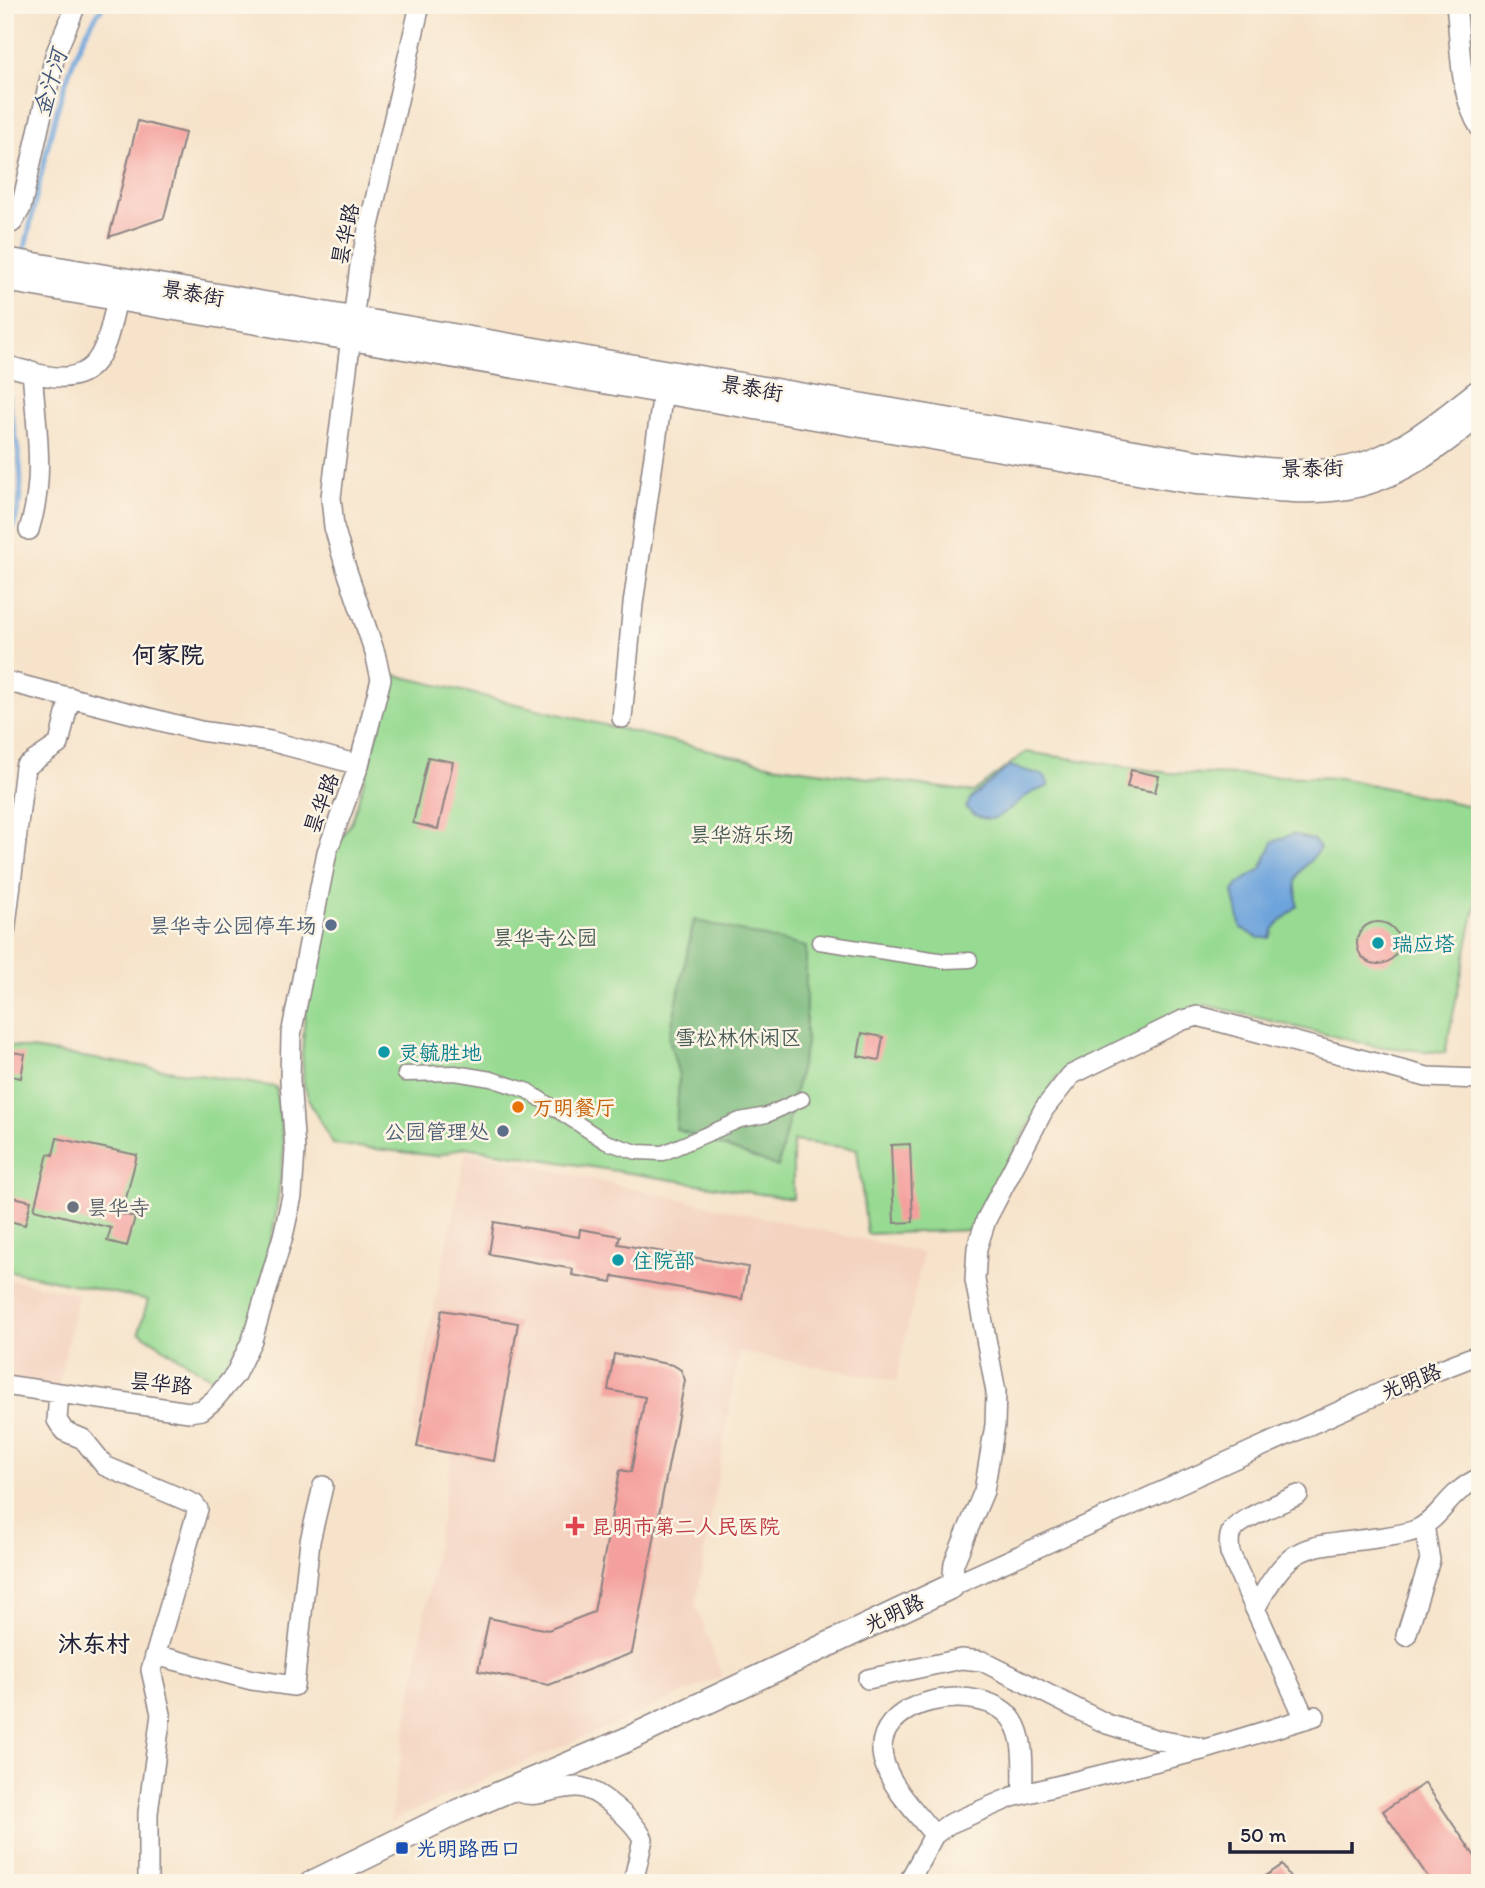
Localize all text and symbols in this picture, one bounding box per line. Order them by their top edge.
water label: 金汁河 [27,42,74,120]
street label: 昙华路 [326,201,364,267]
street label: 景泰街 [160,275,226,311]
street label: 景泰街 [719,370,785,406]
street label: 景泰街 [1280,455,1344,481]
district label: 何家院 [132,640,204,669]
street label: 昙华路 [298,769,344,837]
park label: 昙华游乐场 [690,822,795,847]
place label: 昙华寺公园停车场 [149,913,317,938]
marker: 昙华寺公园停车场 [323,917,339,933]
park label: 昙华寺公园 [493,925,598,950]
place label: 瑞应塔 [1392,931,1455,956]
marker: 瑞应塔 [1370,935,1386,951]
park label: 雪松林休闲区 [675,1025,801,1050]
place label: 灵毓胜地 [398,1040,482,1065]
marker: 灵毓胜地 [376,1044,392,1060]
place label: 万明餐厅 [532,1095,616,1120]
marker: 万明餐厅 [510,1099,526,1115]
place label: 公园管理处 [384,1119,489,1144]
marker: 公园管理处 [495,1123,511,1139]
place label: 昙华寺 [87,1195,150,1220]
marker: 昙华寺 [65,1199,81,1215]
place label: 住院部 [632,1248,695,1273]
marker: 住院部 [610,1252,626,1268]
street label: 光明路 [1377,1358,1445,1404]
street label: 昙华路 [128,1367,194,1399]
place label: 昆明市第二人民医院 [591,1514,780,1539]
marker: 昆明市第二人民医院 [565,1516,585,1536]
street label: 光明路 [860,1588,928,1638]
district label: 沐东村 [58,1629,130,1658]
scale bar [1230,1811,1352,1855]
text: 50 m [1240,1822,1287,1847]
place label: 光明路西口 [416,1836,521,1861]
marker: 光明路西口 [394,1840,410,1856]

